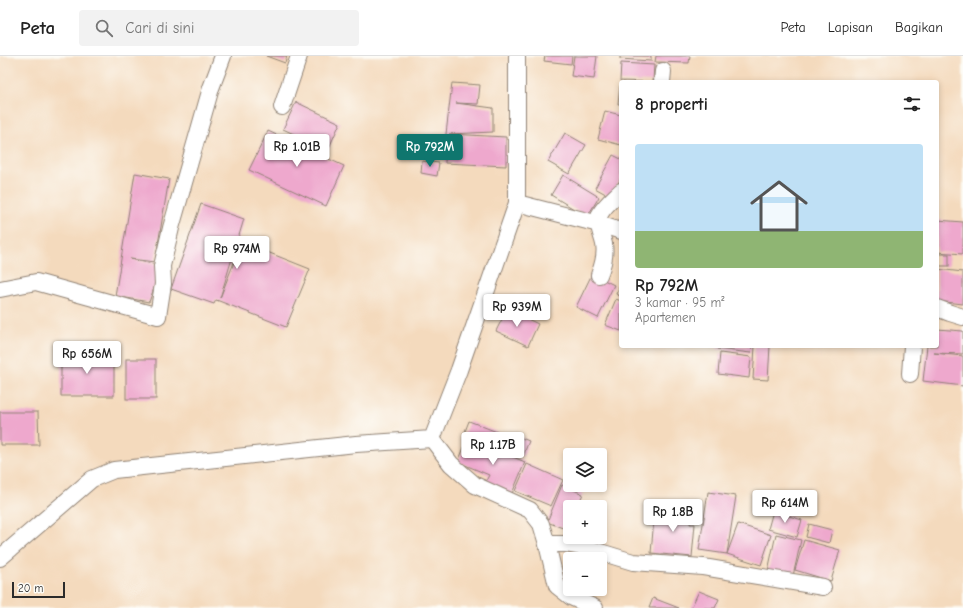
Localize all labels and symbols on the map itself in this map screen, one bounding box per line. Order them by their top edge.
pin: Rp 1.01B [256,134,338,168]
pin: Rp 792M [393,134,467,168]
pin: Rp 974M [200,236,274,270]
pin: Rp 939M [480,294,554,328]
pin: Rp 656M [50,341,124,375]
pin: Rp 1.17B [452,432,534,466]
pin: Rp 614M [748,490,822,524]
pin: Rp 1.8B [636,499,710,533]
scale bar [12,580,65,599]

